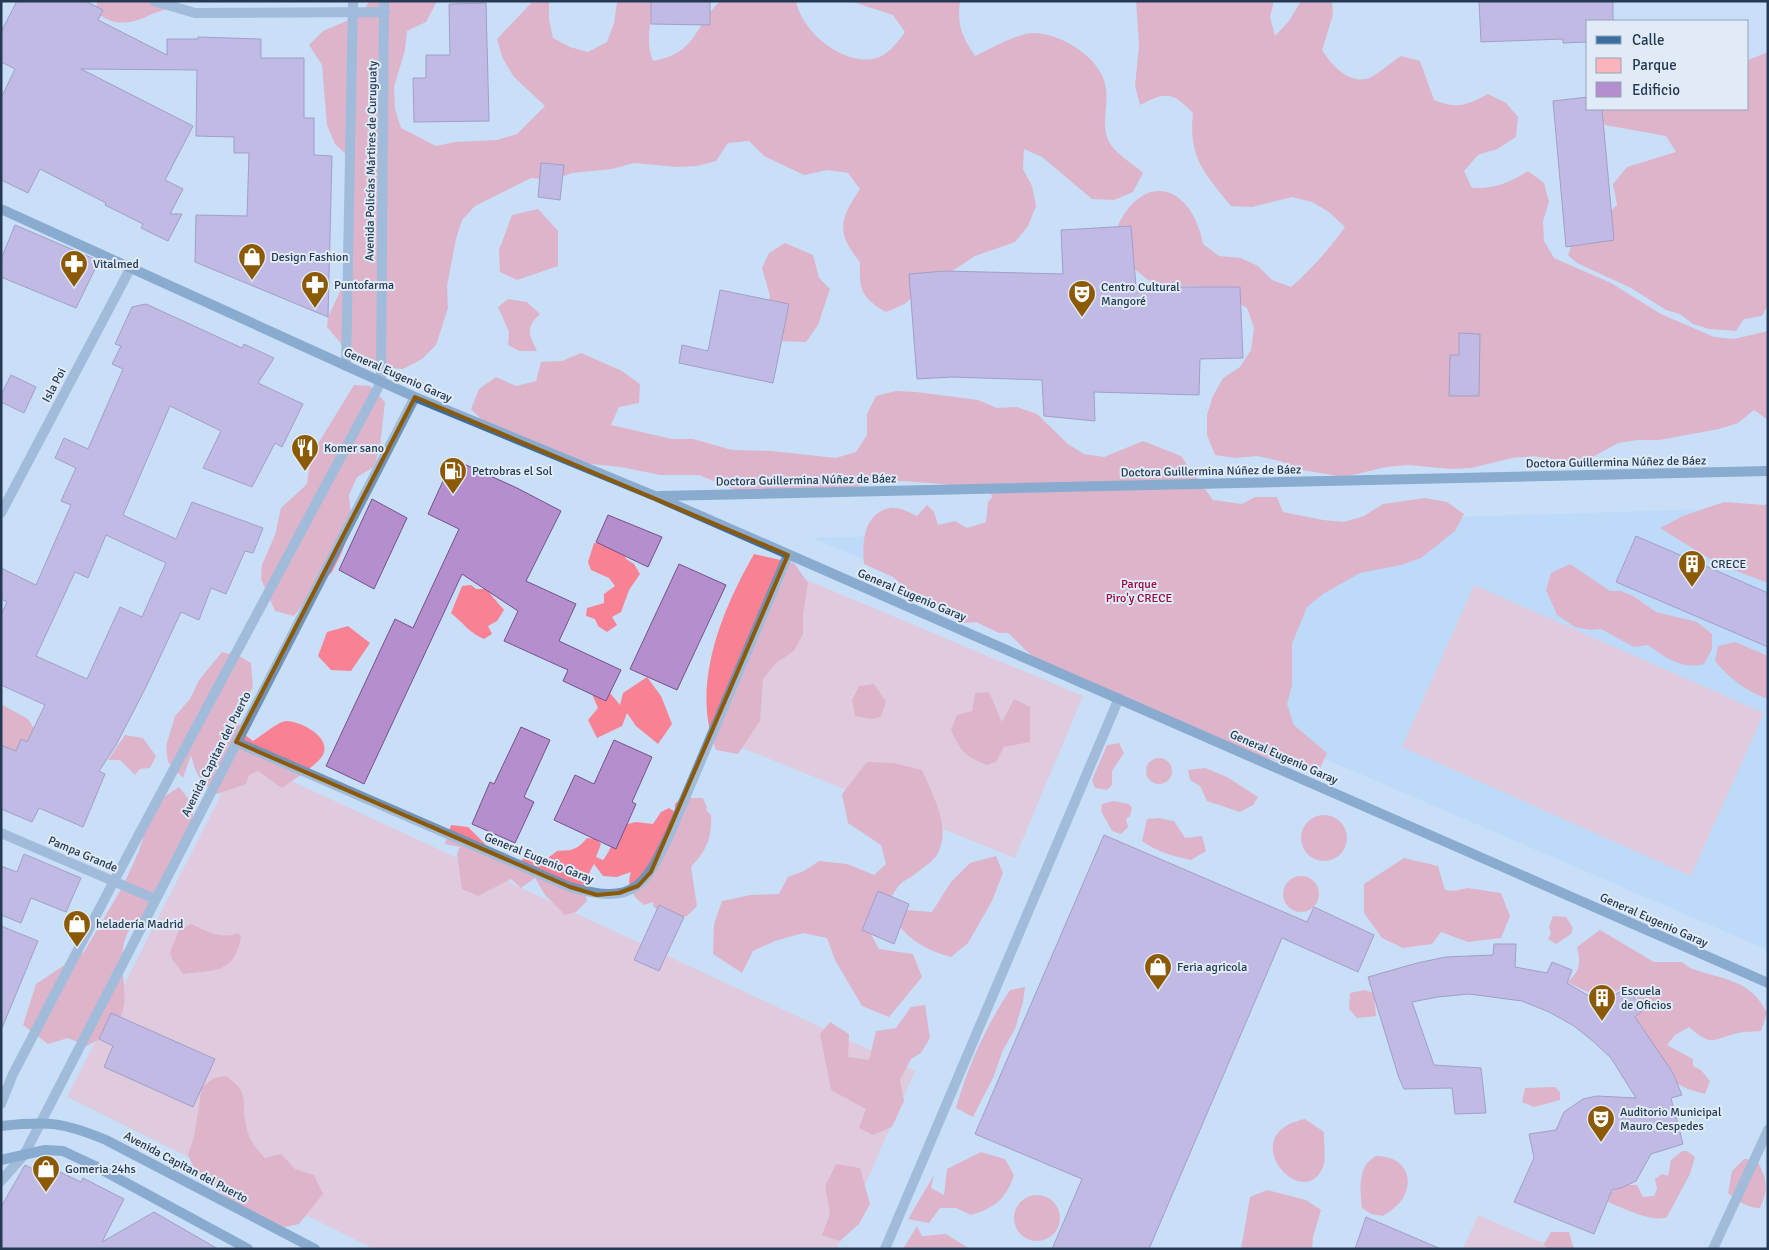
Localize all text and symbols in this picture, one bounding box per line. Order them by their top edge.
legend [1586,20,1749,110]
text: Calle [1632,31,1665,49]
text: Parque [1632,56,1677,74]
street label: Avenida Policías Mártires de Curuguaty [362,60,381,261]
text: Edificio [1632,81,1680,99]
shop icon: Design Fashion [237,242,267,281]
pharmacy icon: Vitalmed [59,249,89,288]
place label: Design Fashion [271,250,349,265]
place label: Vitalmed [93,257,139,272]
pharmacy icon: Puntofarma [300,270,330,309]
place label: Puntofarma [334,278,394,293]
theatre icon: Centro Cultural Mangoré [1067,279,1097,318]
place label: Centro Cultural Mangoré [1101,280,1180,309]
street label: General Eugenio Garay [341,345,455,406]
street label: Isla Poi [39,365,70,405]
restaurant icon: Komer sano [290,433,320,472]
place label: Komer sano [324,441,384,456]
street label: Doctora Guillermina Núñez de Báez [1525,453,1707,472]
fuel station icon: Petrobras el Sol [438,456,468,495]
street label: Doctora Guillermina Núñez de Báez [1120,462,1302,481]
place label: Petrobras el Sol [472,464,553,479]
street label: Doctora Guillermina Núñez de Báez [715,471,897,490]
building icon: CRECE [1677,549,1707,588]
place label: CRECE [1711,557,1746,572]
street label: General Eugenio Garay [855,566,969,625]
park label: Parque Piro'y CRECE [1106,577,1172,606]
street label: Avenida Capitan del Puerto [178,689,255,819]
street label: General Eugenio Garay [1227,727,1341,788]
street label: General Eugenio Garay [482,830,596,887]
street label: Pampa Grande [46,833,120,876]
street label: General Eugenio Garay [1597,890,1711,951]
shop icon: heladería Madrid [62,909,92,948]
place label: heladería Madrid [96,917,183,932]
shop icon: Feria agricola [1143,952,1173,991]
place label: Feria agricola [1177,960,1247,975]
building icon: Escuela de Oficios [1587,983,1617,1022]
place label: Escuela de Oficios [1621,984,1671,1013]
theatre icon: Auditorio Municipal Mauro Cespedes [1586,1104,1616,1143]
place label: Auditorio Municipal Mauro Cespedes [1620,1105,1722,1134]
street label: Avenida Capitan del Puerto [121,1128,250,1207]
shop icon: Gomeria 24hs [31,1154,61,1193]
place label: Gomeria 24hs [65,1162,136,1177]

